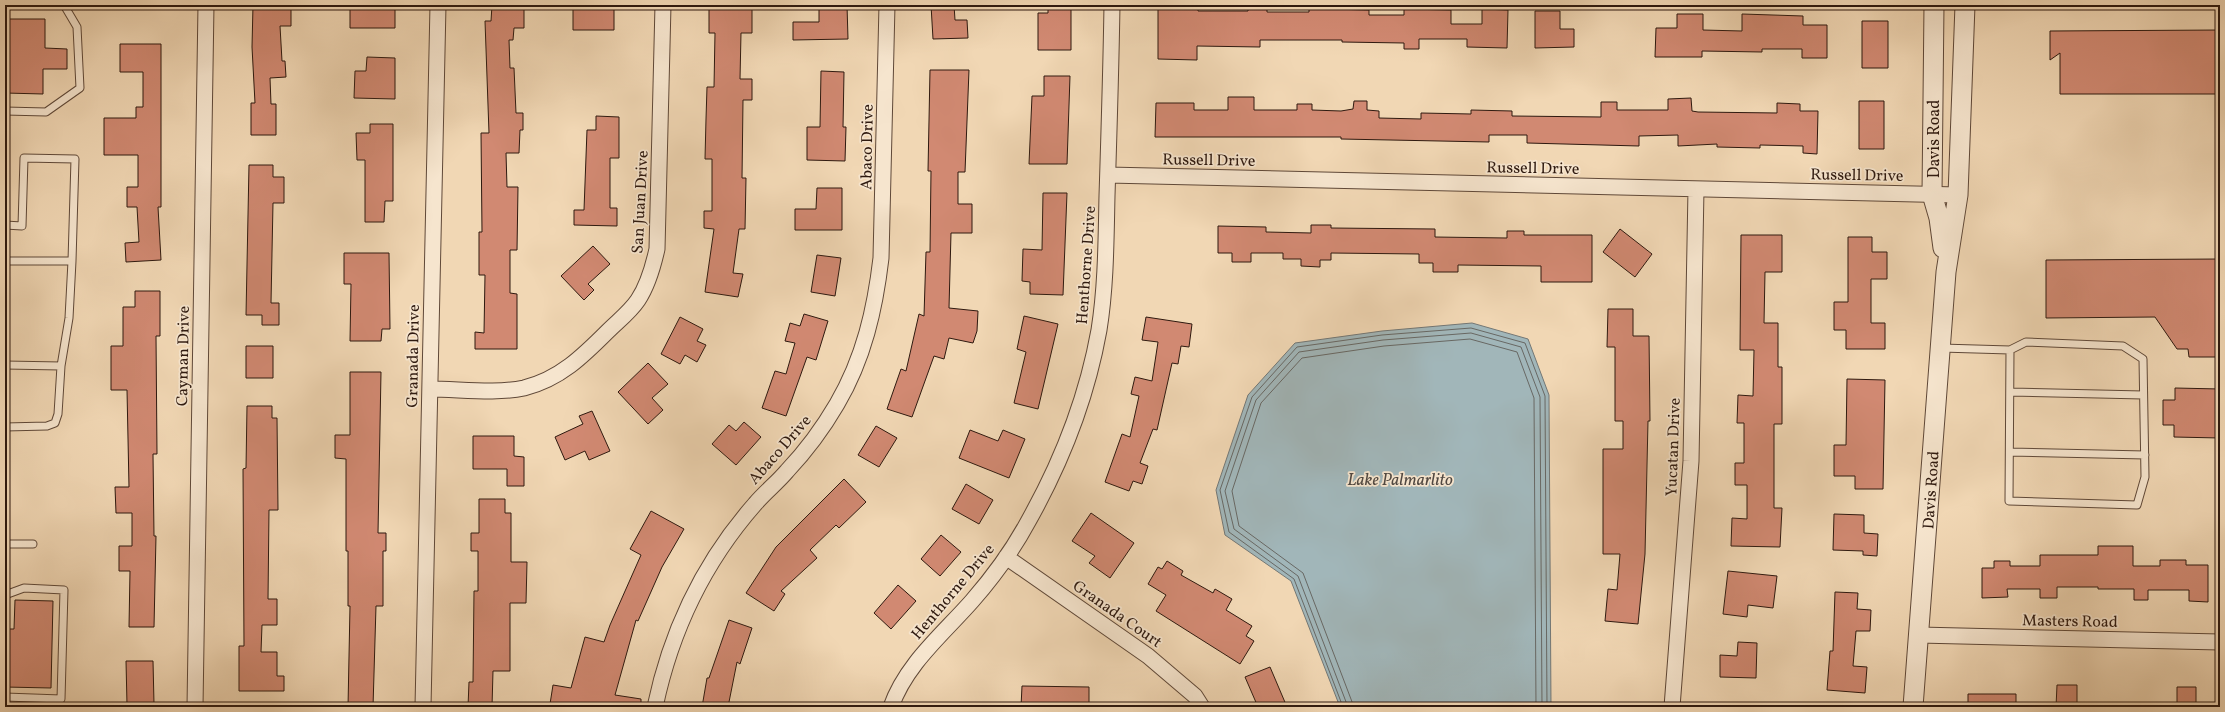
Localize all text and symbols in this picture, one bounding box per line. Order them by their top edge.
street label: Davis Road [1924,100,1946,178]
street label: Abaco Drive [856,104,880,190]
street label: Russell Drive [1162,149,1256,173]
street label: San Juan Drive [627,150,655,254]
street label: Russell Drive [1486,157,1580,181]
street label: Russell Drive [1810,164,1904,188]
street label: Henthorne Drive [1072,205,1102,325]
street label: Granada Drive [402,304,426,408]
street label: Cayman Drive [172,306,196,406]
street label: Yucatan Drive [1661,397,1687,497]
street label: Abaco Drive [744,411,817,490]
street label: Davis Road [1918,450,1946,530]
water label: Lake Palmarlito [1347,469,1453,492]
street label: Henthorne Drive [907,540,1000,645]
street label: Granada Court [1068,576,1166,654]
street label: Masters Road [2022,610,2118,634]

